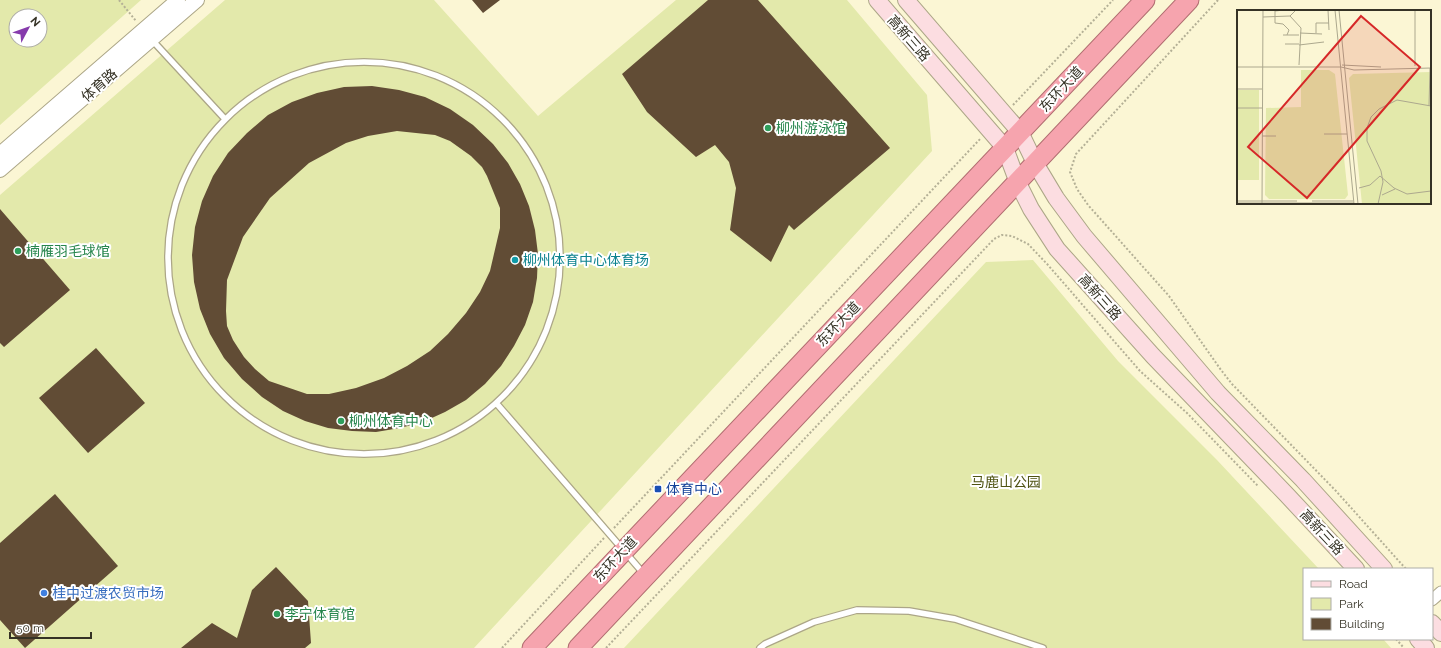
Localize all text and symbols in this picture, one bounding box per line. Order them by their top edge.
north arrow [8,8,48,48]
inset map [1237,10,1431,204]
street label: 高新三路 [885,12,933,64]
text: N [28,14,43,29]
street label: 东环大道 [1036,63,1086,115]
street label: 体育路 [78,65,120,105]
place label: 柳州游泳馆 [776,120,846,136]
marker: 柳州游泳馆 [763,123,773,133]
place label: 楠雁羽毛球馆 [26,243,110,259]
marker: 楠雁羽毛球馆 [13,246,23,256]
place label: 柳州体育中心体育场 [523,252,649,268]
marker: 柳州体育中心体育场 [510,255,520,265]
street label: 高新三路 [1075,271,1125,323]
street label: 东环大道 [813,298,863,350]
place label: 柳州体育中心 [349,413,433,429]
marker: 柳州体育中心 [336,416,346,426]
park label: 马鹿山公园 [971,474,1041,490]
place label: 体育中心 [666,481,722,497]
marker: 体育中心 [653,484,663,494]
street label: 高新三路 [1297,506,1347,558]
street label: 东环大道 [590,533,640,585]
legend [1303,568,1433,640]
text: Road [1339,577,1368,591]
place label: 桂中过渡农贸市场 [52,585,164,601]
marker: 桂中过渡农贸市场 [39,588,49,598]
text: Park [1339,597,1364,611]
place label: 李宁体育馆 [285,606,355,622]
marker: 李宁体育馆 [272,609,282,619]
scale bar [10,614,91,640]
text: Building [1339,617,1385,631]
text: 50 m [16,621,44,635]

